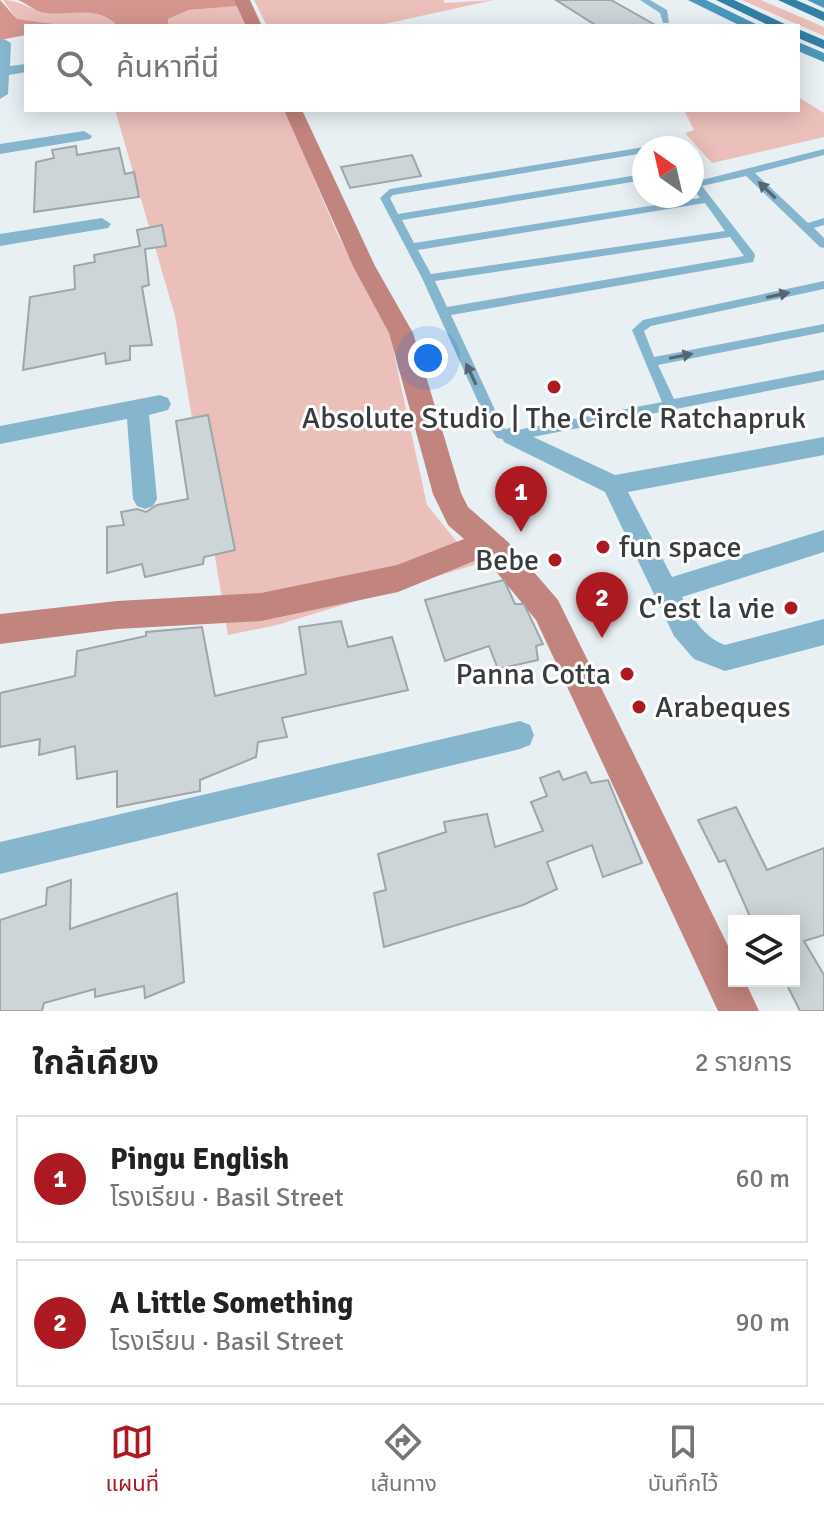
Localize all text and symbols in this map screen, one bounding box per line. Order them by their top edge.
search box [24,24,800,112]
icon: search [52,46,96,90]
text: ค้นหาที่นี่ [116,49,219,86]
north arrow [632,136,704,208]
one-way arrow [758,182,777,200]
one-way arrow [766,288,791,301]
your location [408,338,448,378]
one-way arrow [669,349,694,362]
one-way arrow [464,362,478,386]
marker: Absolute Studio | The Circle Ratchapruk [545,378,563,396]
place label: Absolute Studio | The Circle Ratchapruk [302,400,806,437]
pin: 1 [495,466,547,532]
place label: fun space [619,529,742,566]
marker: fun space [594,538,612,556]
place label: Bebe [475,542,539,579]
marker: Bebe [546,551,564,569]
pin: 2 [576,572,628,638]
place label: C'est la vie [638,590,775,627]
marker: C'est la vie [782,599,800,617]
place label: Panna Cotta [455,656,611,693]
marker: Panna Cotta [618,665,636,683]
place label: Arabeques [655,689,791,726]
marker: Arabeques [630,698,648,716]
map controls [728,915,800,987]
button: layers [728,915,800,987]
text: ใกล้เคียง [32,1042,159,1084]
text: 2 รายการ [695,1047,792,1079]
text: Pingu English [110,1141,289,1178]
text: 1 [53,1163,67,1195]
text: 60 m [735,1163,790,1195]
text: โรงเรียน · Basil Street [110,1182,344,1214]
text: A Little Something [110,1285,353,1322]
text: 2 [53,1307,67,1339]
text: 90 m [735,1307,790,1339]
text: โรงเรียน · Basil Street [110,1326,344,1358]
tab: แผนที่ [106,1420,159,1501]
tab: เส้นทาง [370,1420,437,1501]
tab: บันทึกไว้ [648,1420,718,1501]

